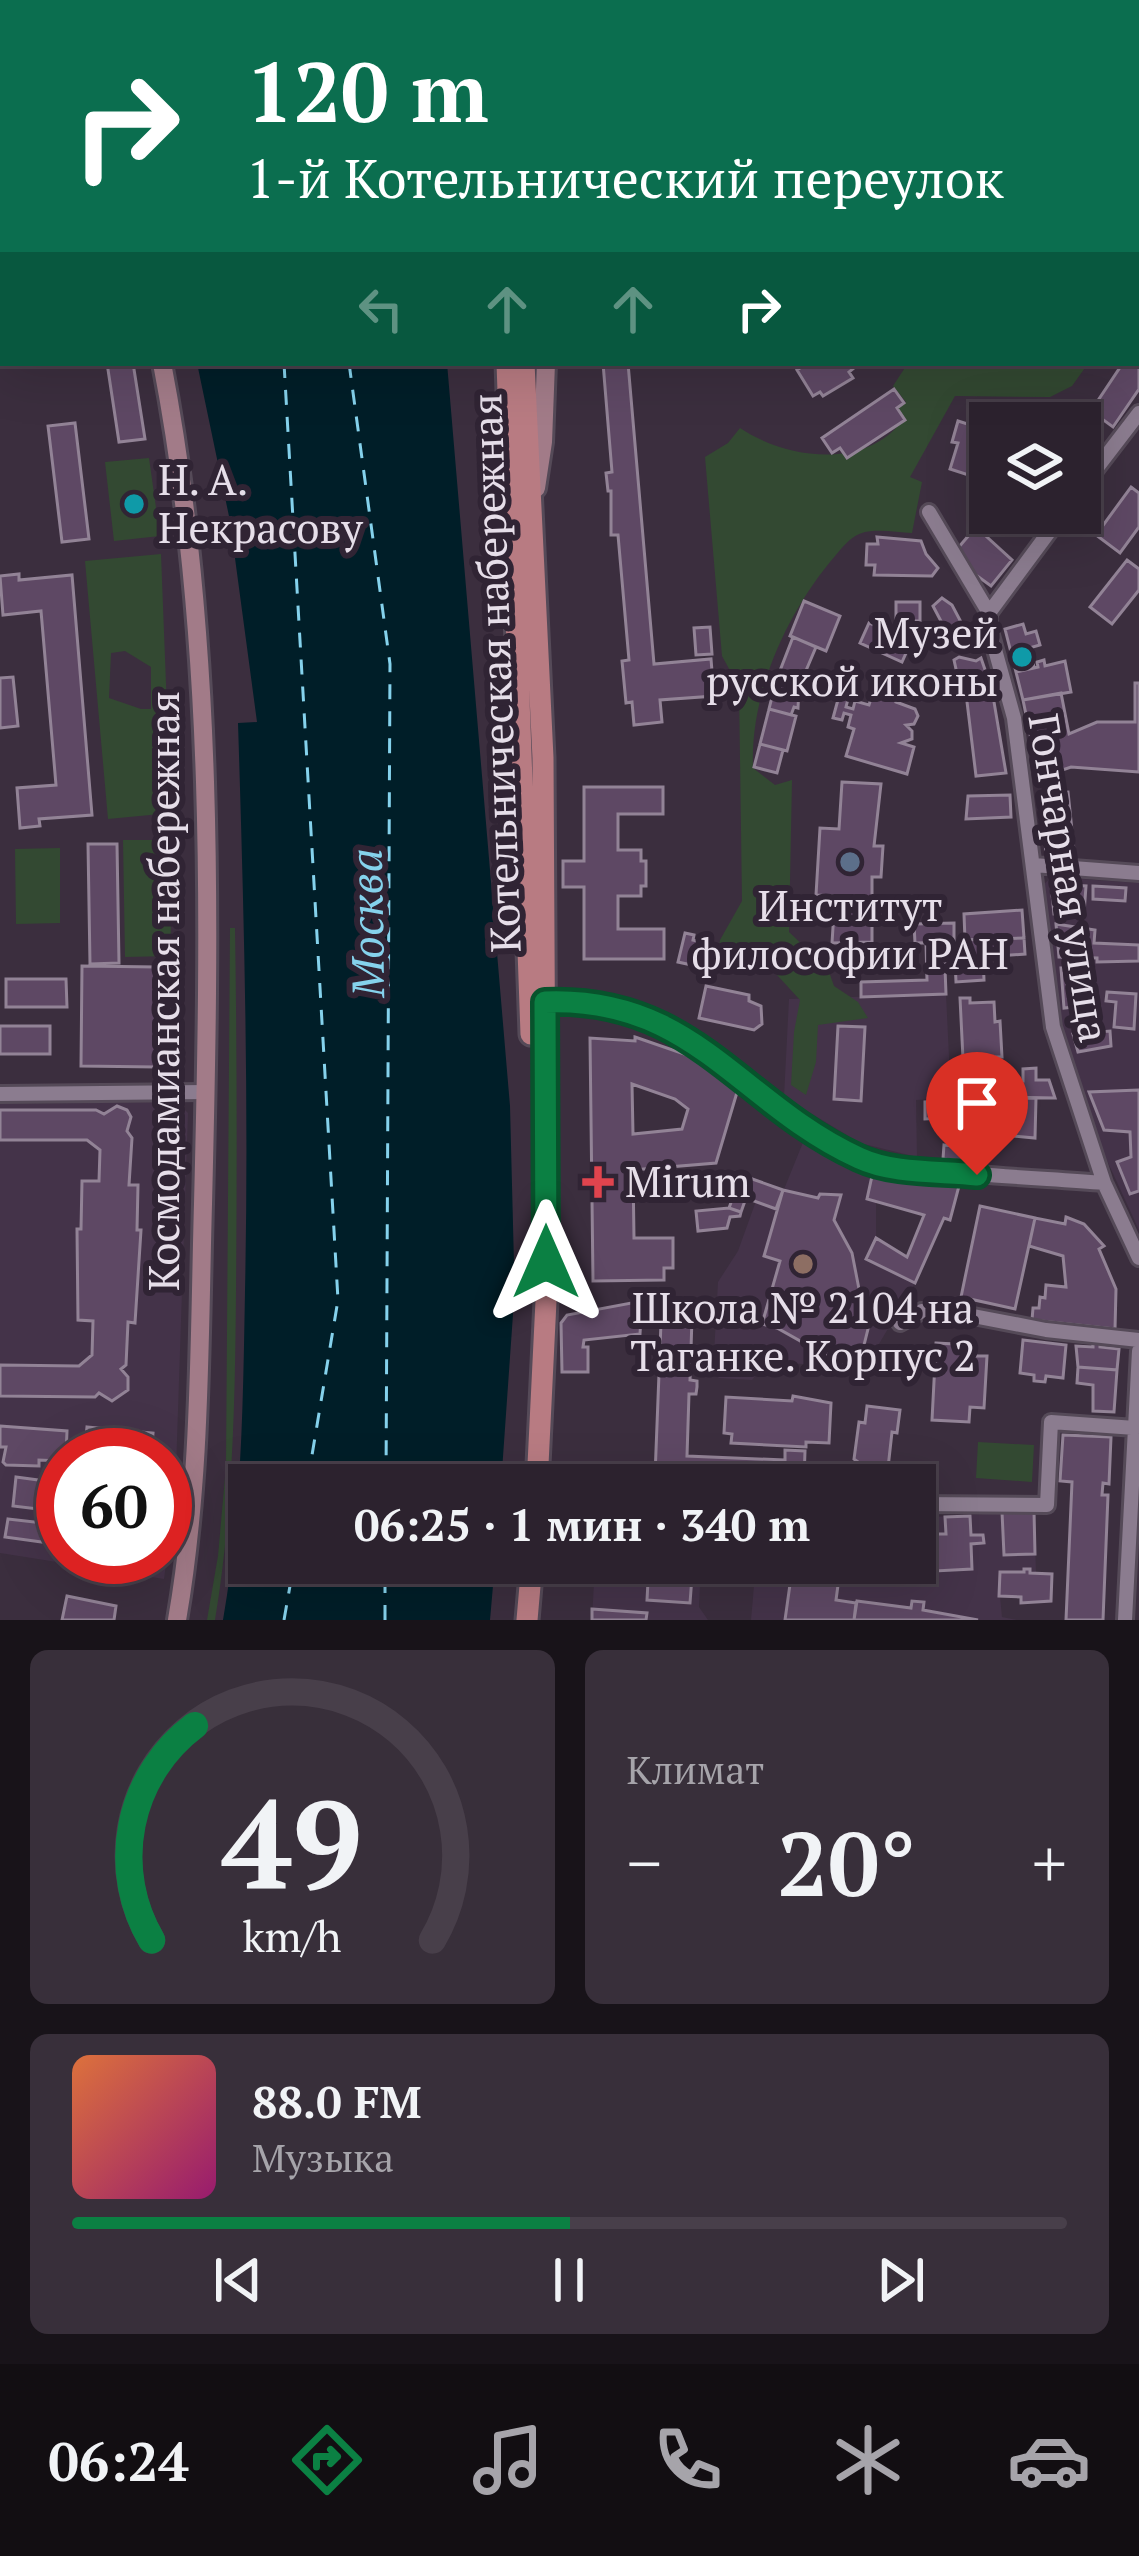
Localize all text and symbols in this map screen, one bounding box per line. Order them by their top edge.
text: 120 m [246,35,489,146]
icon: right [48,48,204,204]
text: 1-й Котельнический переулок [246,142,1004,213]
icon: left [348,276,414,342]
icon: ahead [474,276,540,342]
icon: ahead [600,276,666,342]
icon: right [726,276,792,342]
street label: Котельническая набережная [457,392,533,954]
map controls [969,402,1101,534]
button: layers [969,402,1101,534]
place label: Н. А. Некрасову [158,451,364,555]
marker: Н. А. Некрасову [121,491,147,517]
place label: Музей русской иконы [706,604,998,708]
marker: Музей русской иконы [1009,644,1035,670]
street label: Космодамианская набережная [135,691,191,1291]
street label: Гончарная улица [1016,710,1124,1046]
water label: Москва [335,848,397,999]
marker: Институт философии РАН [837,849,863,875]
place label: Институт философии РАН [691,877,1009,981]
pin [926,1052,1028,1175]
icon: arrive [944,1070,1010,1136]
place label: Mirum [625,1153,751,1209]
marker: Mirum [582,1166,614,1198]
position arrow [483,1199,609,1325]
marker: Школа № 2104 на Таганке. Корпус 2 [790,1251,816,1277]
place label: Школа № 2104 на Таганке. Корпус 2 [630,1279,976,1383]
speed limit sign: 60 [36,1428,192,1584]
text: 06:25 · 1 мин · 340 m [354,1494,810,1554]
text: Климат [627,1743,764,1795]
text: 49 [222,1759,363,1925]
text: 20° [777,1802,916,1922]
text: − [627,1818,662,1906]
text: + [1032,1818,1067,1906]
text: km/h [243,1907,342,1964]
text: 88.0 FM [252,2071,421,2131]
text: Музыка [252,2131,394,2183]
icon: previous [205,2247,271,2313]
icon: pause [536,2247,602,2313]
icon: next [868,2247,934,2313]
icon: directions [285,2418,369,2502]
icon: music [466,2418,550,2502]
icon: phone [646,2418,730,2502]
icon: climate [826,2418,910,2502]
icon: car [1007,2418,1091,2502]
text: 06:24 [48,2425,189,2496]

